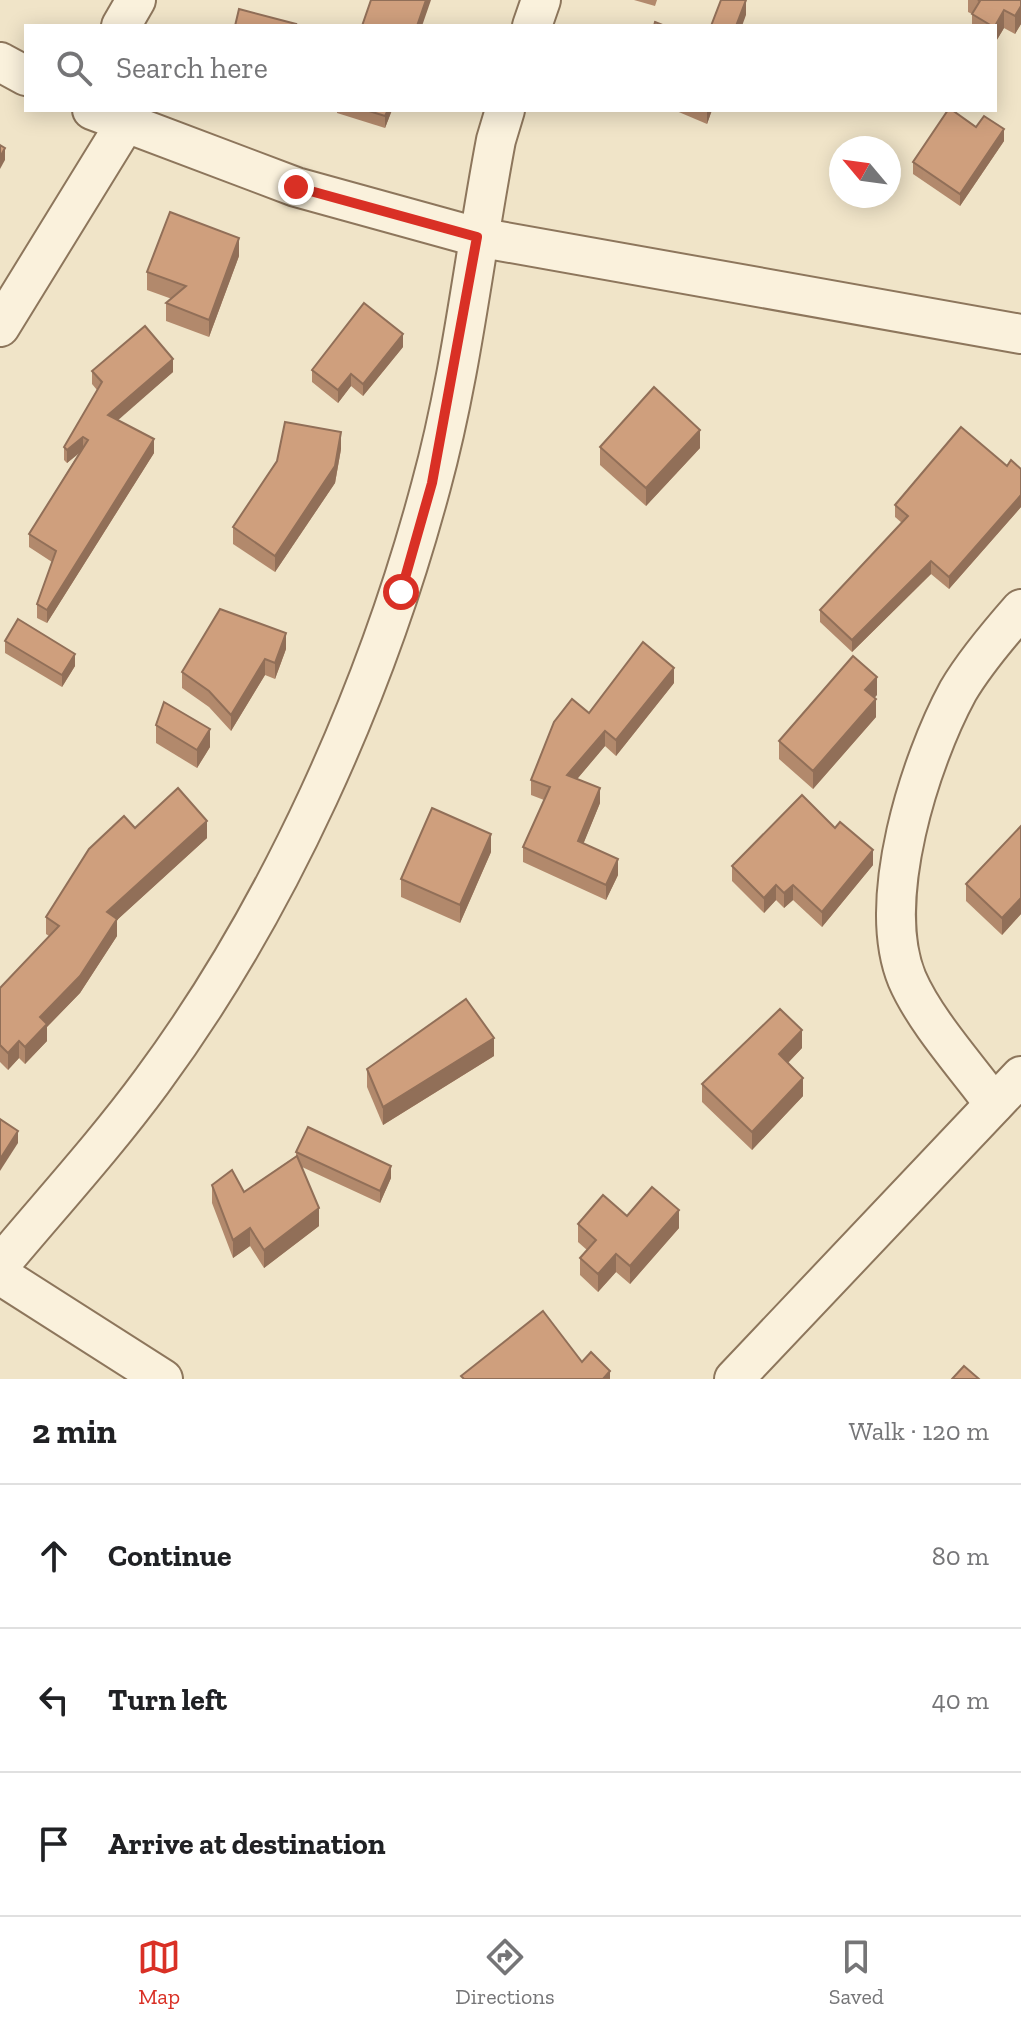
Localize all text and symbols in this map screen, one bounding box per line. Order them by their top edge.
search box [24,24,997,112]
icon: search [52,46,96,90]
text: Search here [116,50,268,86]
north arrow [829,136,901,208]
route end [278,169,314,205]
route start [383,574,419,610]
text: 2 min [32,1411,117,1452]
text: Walk · 120 m [849,1415,989,1447]
icon: ahead [32,1534,76,1578]
text: Continue [108,1538,232,1574]
text: 80 m [932,1540,989,1572]
icon: left [32,1678,76,1722]
text: Turn left [108,1682,227,1718]
text: 40 m [932,1684,989,1716]
icon: arrive [32,1822,76,1866]
text: Arrive at destination [108,1826,385,1862]
tab: Map [137,1935,181,2010]
tab: Directions [455,1935,555,2010]
tab: Saved [829,1935,884,2010]

